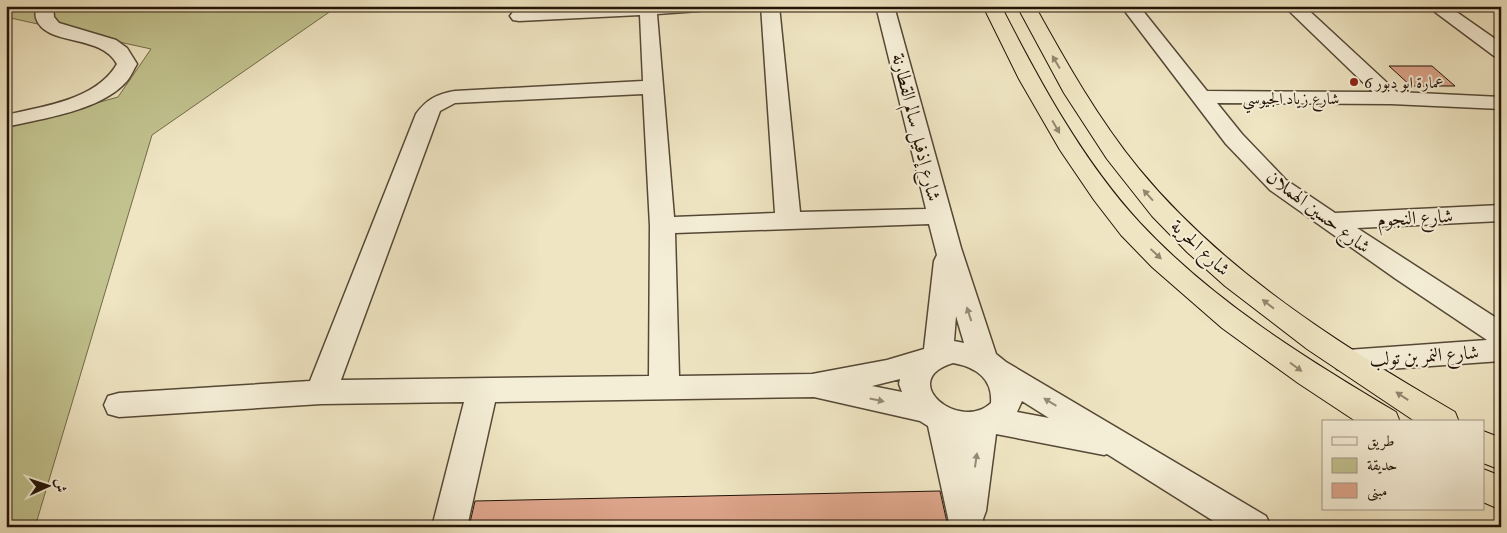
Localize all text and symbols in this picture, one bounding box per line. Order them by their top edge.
street label: شارع إذفيل سالم القطارنة [882,51,946,205]
one-way arrow [1051,55,1060,68]
place label: عمارة ابو دبور 6 [1364,73,1444,93]
marker: عمارة ابو دبور 6 [1348,76,1360,88]
street label: شارع زياد الجيوسي [1243,89,1339,114]
one-way arrow [1052,119,1060,134]
street label: شارع حسين الهملان [1260,165,1375,261]
one-way arrow [1143,188,1154,201]
street label: شارع النجوم [1377,204,1454,236]
street label: شارع الحرية [1163,214,1235,284]
one-way arrow [1150,248,1162,260]
one-way arrow [1262,299,1275,310]
one-way arrow [965,307,972,322]
street label: شارع النمر بن تولب [1369,340,1480,375]
one-way arrow [1289,361,1302,372]
one-way arrow [1395,392,1408,401]
one-way arrow [869,396,884,404]
one-way arrow [1043,398,1057,407]
legend [1322,420,1484,510]
text: طريق [1367,432,1394,451]
one-way arrow [973,452,981,468]
text: حديقة [1367,456,1397,475]
north arrow [22,460,72,510]
text: ش [52,478,69,493]
text: مبنى [1367,482,1387,502]

